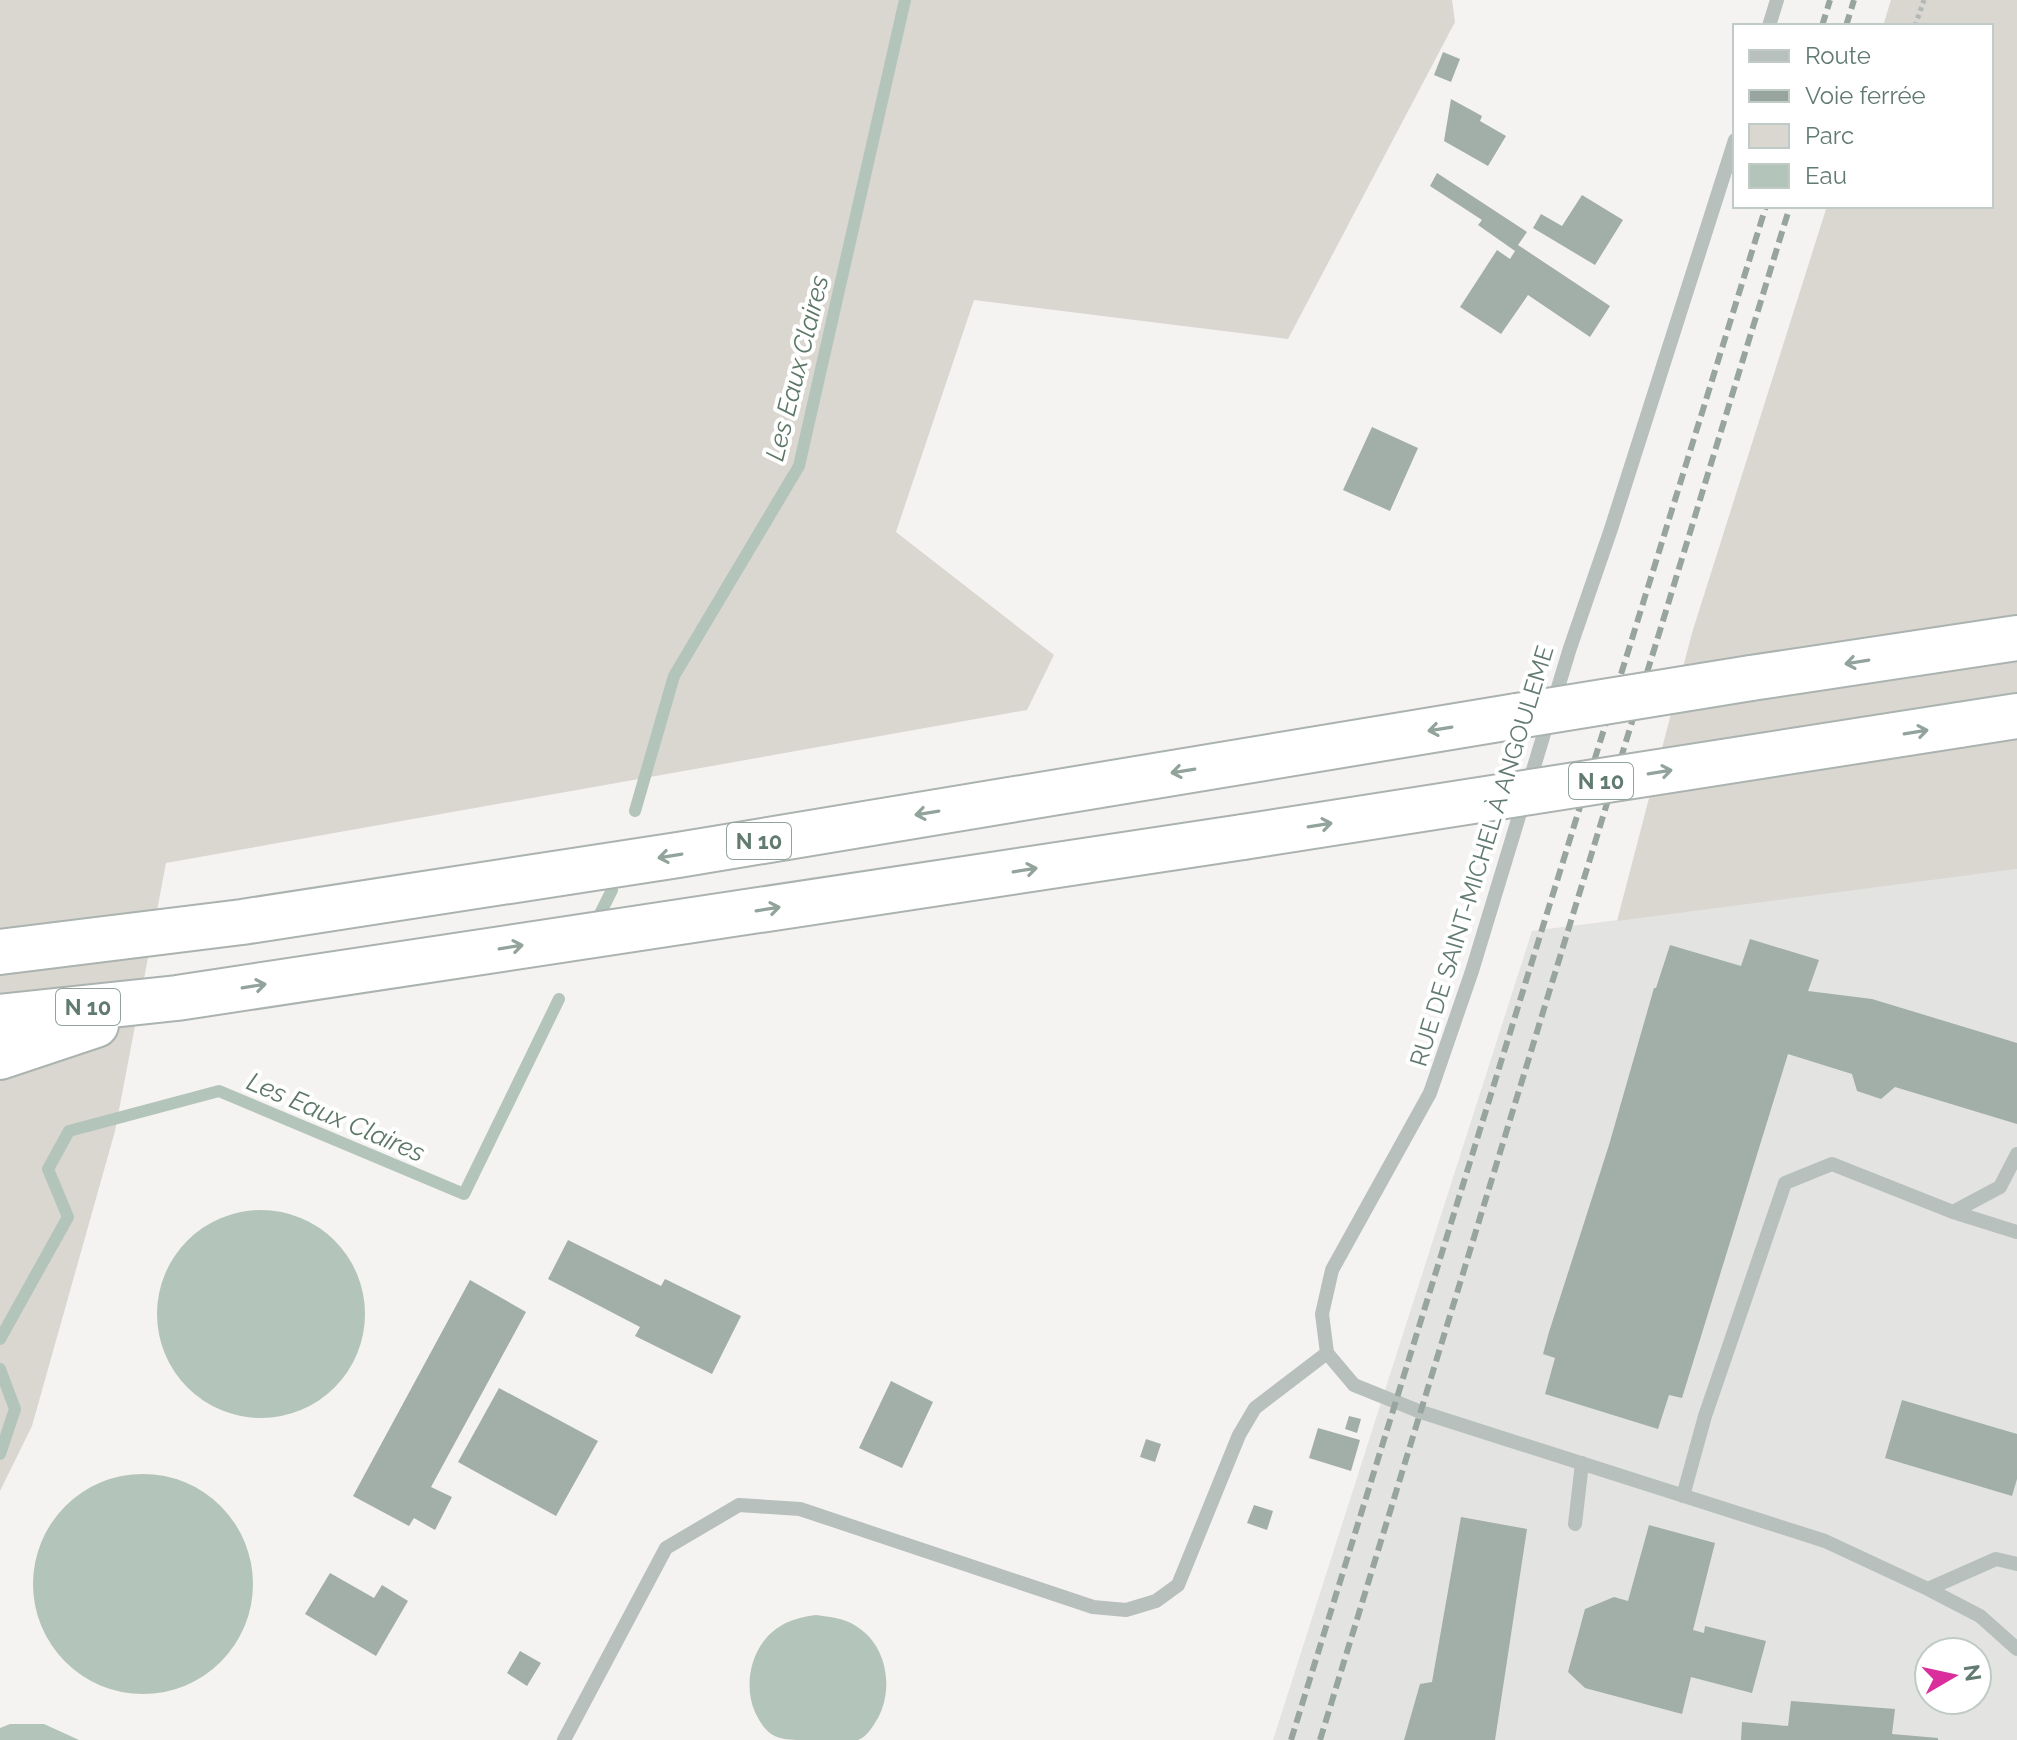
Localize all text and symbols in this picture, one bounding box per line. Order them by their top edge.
legend [1733,24,1993,208]
text: Route [1805,41,1871,70]
text: Voie ferrée [1805,81,1926,110]
text: Parc [1805,121,1854,150]
text: Eau [1805,161,1847,190]
water label: Les Eaux Claires [759,272,835,464]
street label: RUE DE SAINT-MICHEL À ANGOULEME [1404,642,1559,1070]
one-way arrow [1845,655,1870,670]
one-way arrow [1427,722,1453,737]
one-way arrow [1903,724,1929,739]
road number: N 10 [1569,763,1633,799]
one-way arrow [1171,764,1196,779]
one-way arrow [1646,764,1672,779]
one-way arrow [914,807,940,822]
one-way arrow [1307,817,1332,832]
road number: N 10 [727,823,791,859]
one-way arrow [658,849,683,864]
one-way arrow [1012,862,1038,877]
one-way arrow [755,900,780,915]
one-way arrow [498,939,523,954]
one-way arrow [241,978,266,993]
road number: N 10 [56,989,120,1025]
water label: Les Eaux Claires [243,1066,429,1168]
north arrow [1913,1636,1993,1716]
text: N [1959,1663,1987,1683]

